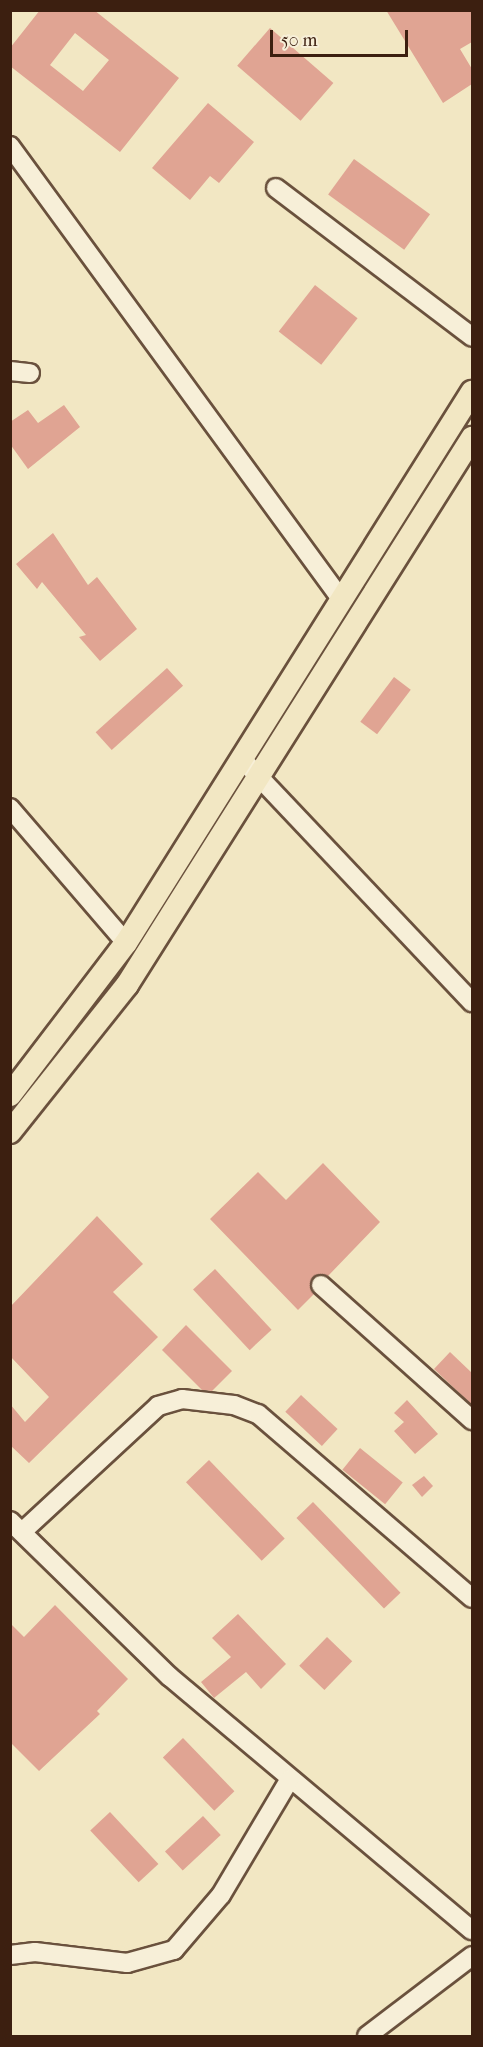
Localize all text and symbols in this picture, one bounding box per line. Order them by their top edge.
scale bar [273,18,411,56]
text: 50 m [281,30,317,51]

